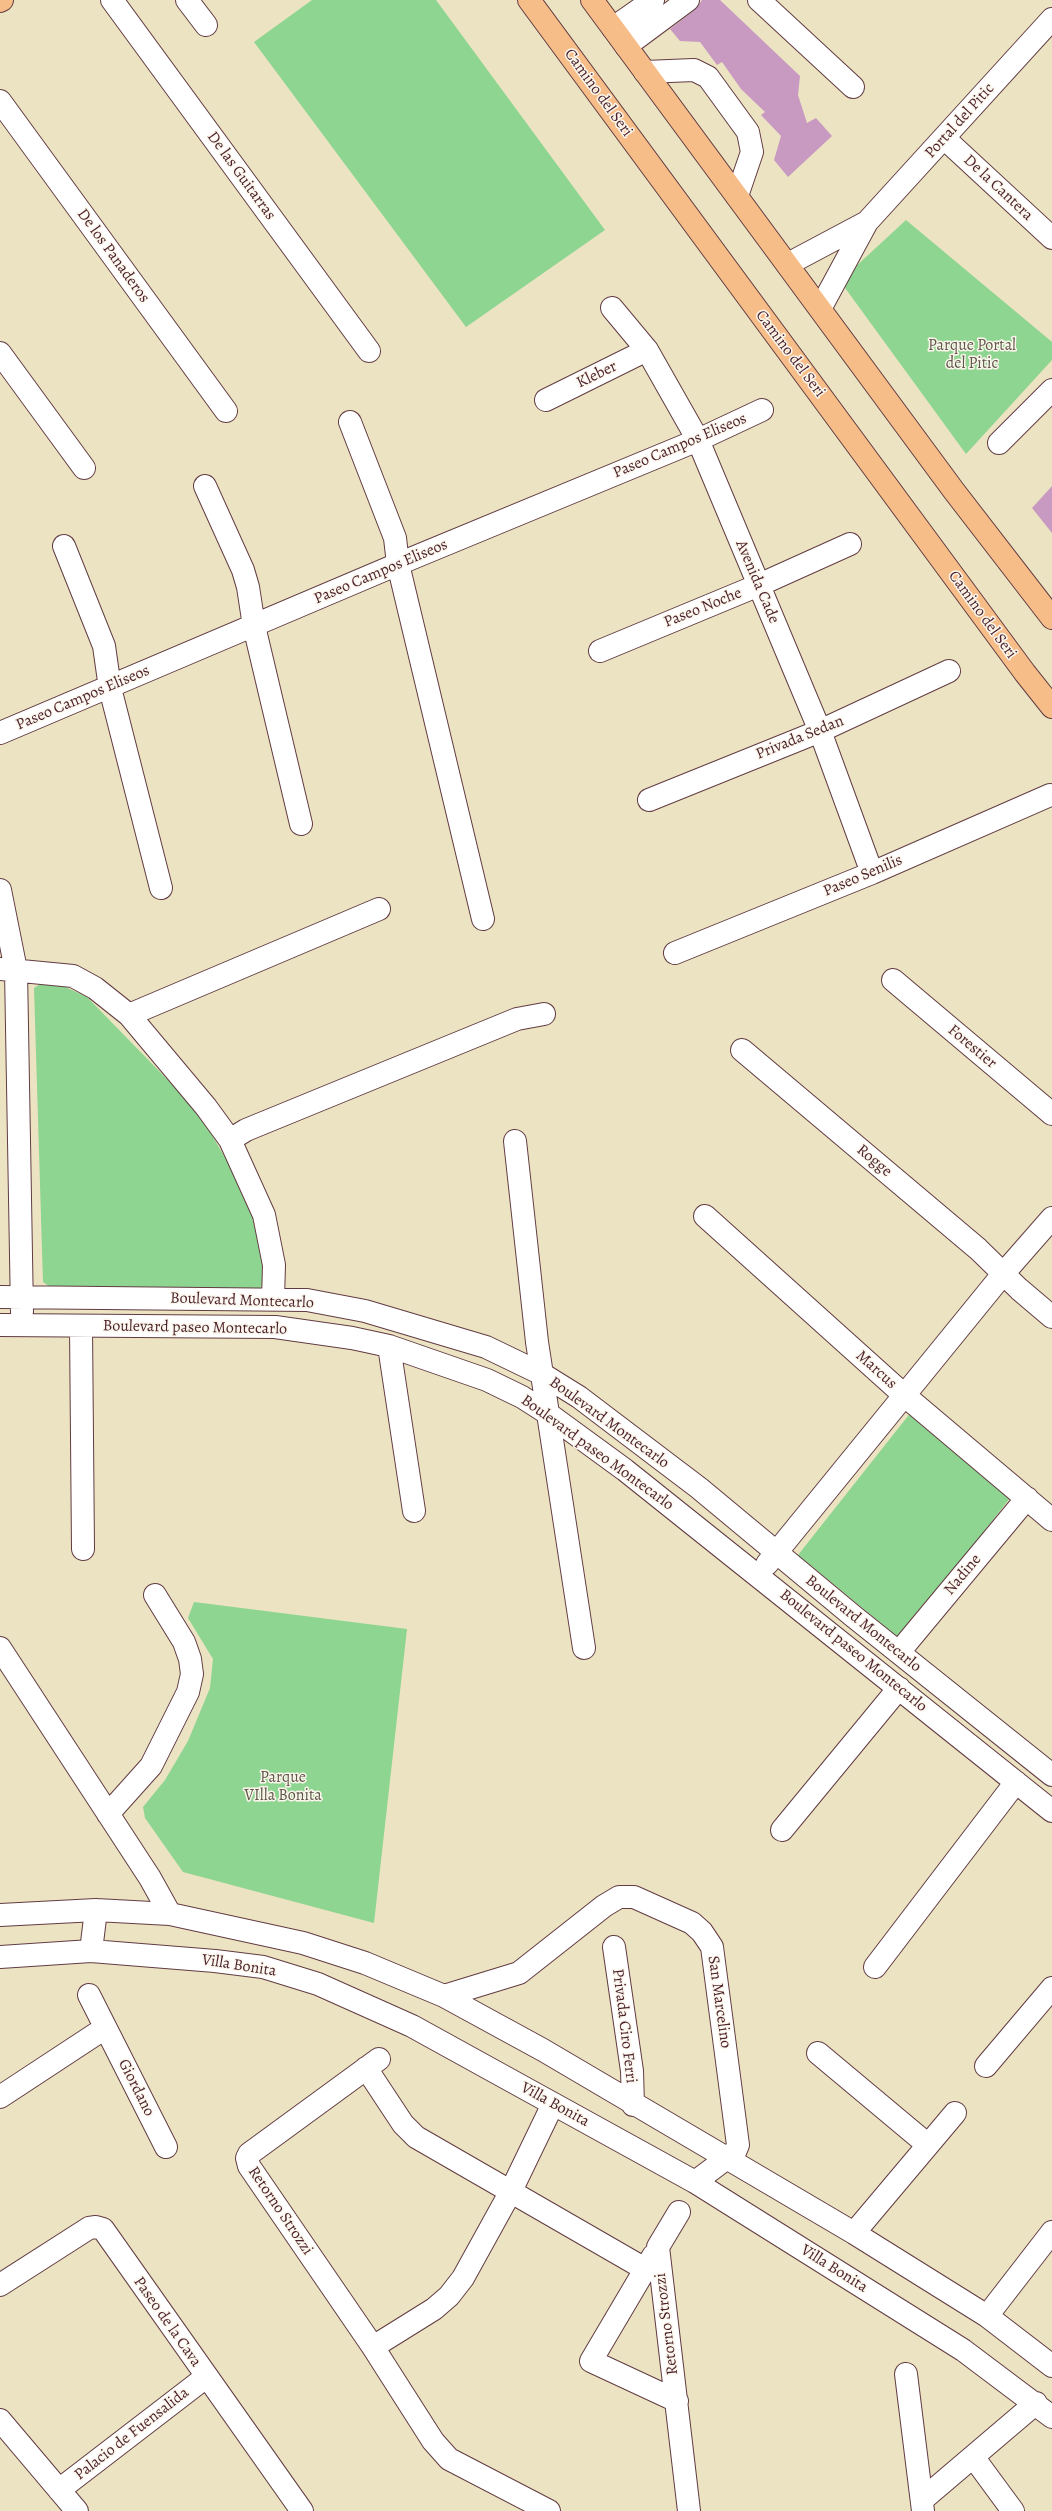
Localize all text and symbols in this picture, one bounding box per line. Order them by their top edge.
street label: Camino del Seri [560,45,636,141]
street label: Portal del Pitic [921,79,999,163]
street label: De las Guitarras [202,128,280,224]
street label: De la Cantera [959,151,1037,225]
street label: De los Panaderos [73,205,153,307]
street label: Camino del Seri [751,307,829,401]
park label: Parque Portal del Pitic [928,336,1016,374]
street label: Kleber [574,357,620,393]
street label: Paseo Campos Eliseos [610,409,750,483]
street label: Paseo Campos Eliseos [311,535,451,609]
street label: Avenida Cade [731,537,783,627]
street label: Camino del Seri [944,567,1020,663]
street label: Paseo Noche [661,584,745,632]
street label: Paseo Campos Eliseos [13,661,153,735]
street label: Privada Sedan [753,712,847,764]
street label: Paseo Senilis [821,851,905,901]
street label: Forestier [944,1021,1000,1073]
street label: Rogge [852,1141,896,1181]
street label: Boulevard Montecarlo [170,1289,314,1313]
street label: Boulevard paseo Montecarlo [103,1317,287,1339]
street label: Marcus [851,1347,901,1393]
street label: Boulevard Montecarlo [545,1373,673,1473]
street label: Boulevard paseo Montecarlo [517,1391,677,1515]
street label: Nadine [940,1551,986,1599]
street label: Boulevard Montecarlo [801,1571,925,1677]
street label: Boulevard paseo Montecarlo [775,1586,931,1716]
park label: Parque VIlla Bonita [244,1768,322,1806]
street label: Villa Bonita [200,1951,278,1981]
street label: San Marcelino [703,1955,735,2049]
street label: Privada Ciro Ferri [607,1967,641,2085]
street label: Giordano [113,2056,159,2120]
street label: Villa Bonita [517,2078,593,2132]
street label: Retorno Strozzi [243,2163,317,2259]
street label: Villa Bonita [797,2241,871,2297]
street label: Retorno Strozzi [651,2272,683,2376]
street label: Paseo de la Cava [129,2273,205,2371]
street label: Palacio de Fuensalida [71,2383,193,2485]

